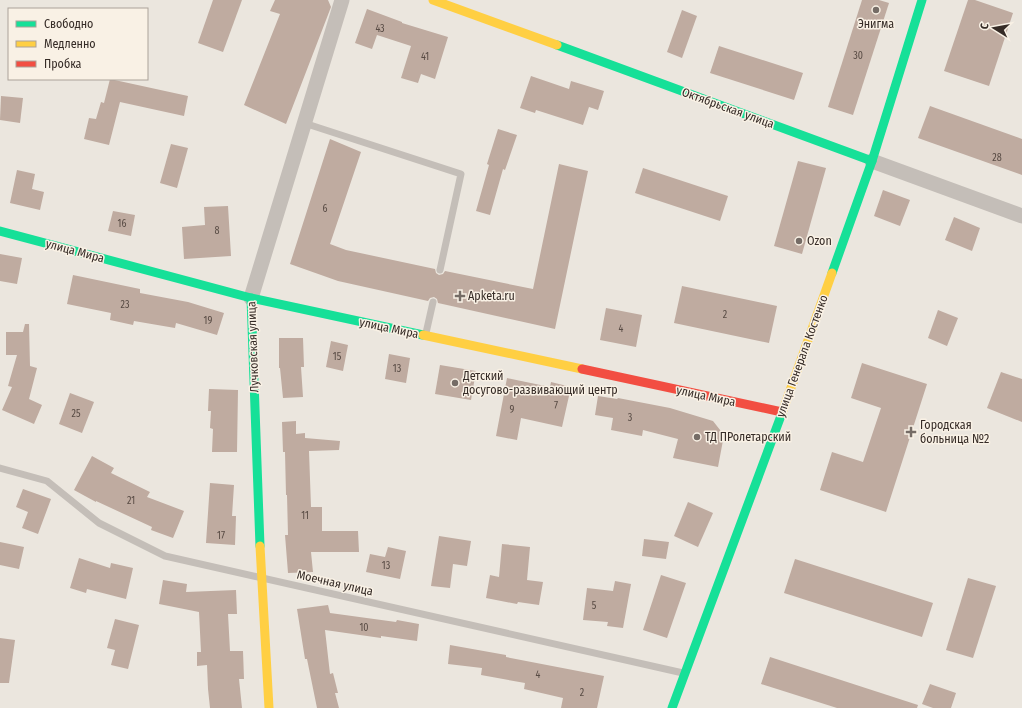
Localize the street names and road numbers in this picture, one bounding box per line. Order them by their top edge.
street label: Октябрьская улица [680,85,776,131]
street label: улица Мира [44,236,106,266]
street label: улица Генерала Костенко [773,293,831,419]
street label: Лучковская улица [244,301,262,393]
street label: улица Мира [358,315,420,341]
street label: улица Мира [675,383,737,409]
street label: Моечная улица [296,567,375,599]

